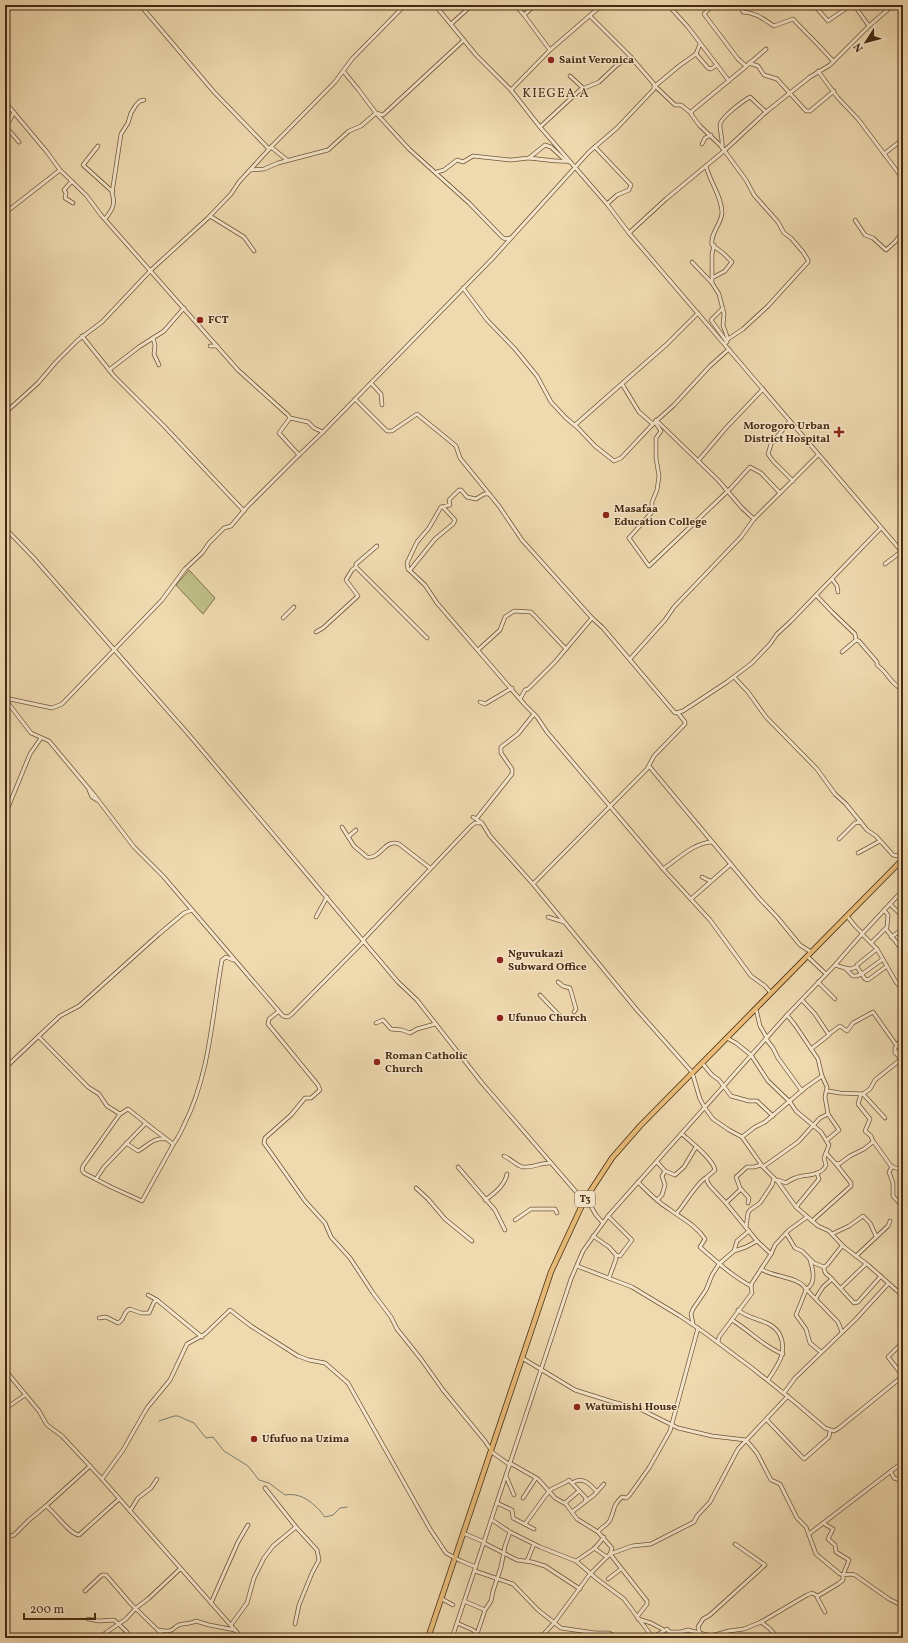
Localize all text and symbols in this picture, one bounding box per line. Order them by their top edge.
north arrow [846,22,886,62]
text: N [851,39,868,55]
place label: Saint Veronica [559,53,634,68]
marker: Saint Veronica [546,55,556,65]
district label: KIEGEA A [522,85,590,103]
place label: FCT [208,313,229,328]
marker: FCT [195,315,205,325]
place label: Morogoro Urban District Hospital [743,419,830,447]
marker: Morogoro Urban District Hospital [833,426,845,438]
place label: Masafaa Education College [614,502,707,530]
marker: Masafaa Education College [601,510,611,520]
place label: Nguvukazi Subward Office [508,947,587,975]
marker: Nguvukazi Subward Office [495,955,505,965]
place label: Ufunuo Church [508,1011,587,1026]
marker: Ufunuo Church [495,1013,505,1023]
place label: Roman Catholic Church [385,1049,468,1077]
marker: Roman Catholic Church [372,1057,382,1067]
road number: T3 [575,1191,595,1207]
place label: Watumishi House [585,1400,677,1415]
marker: Watumishi House [572,1402,582,1412]
place label: Ufufuo na Uzima [262,1432,349,1447]
marker: Ufufuo na Uzima [249,1434,259,1444]
scale bar [24,1595,95,1621]
text: 200 m [30,1602,64,1618]

